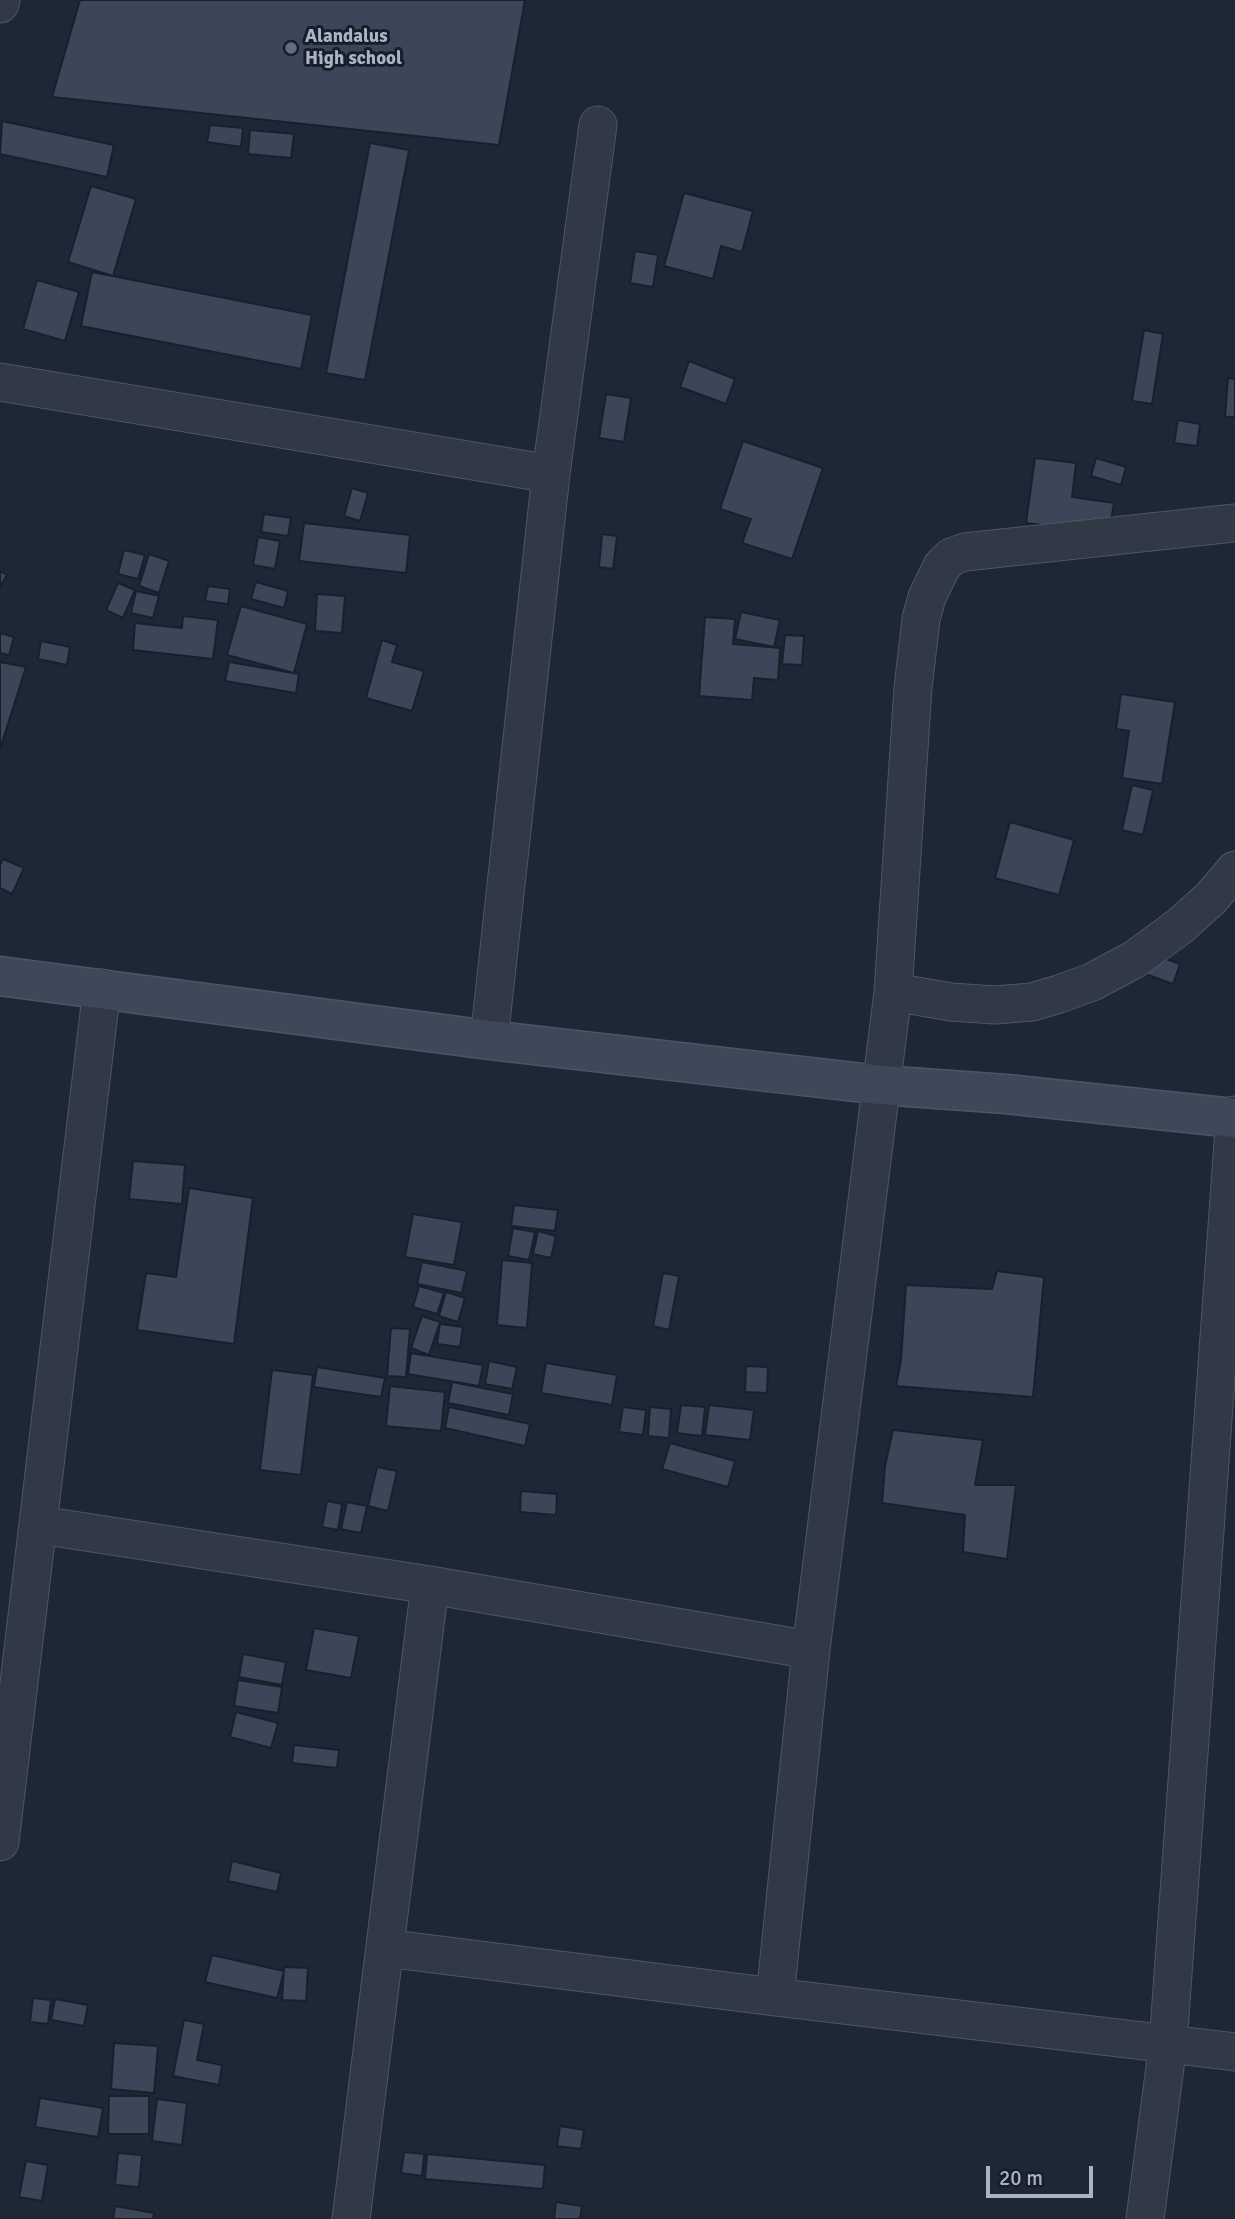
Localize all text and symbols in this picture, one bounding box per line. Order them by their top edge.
place label: Alandalus High school [305,26,402,70]
marker: Alandalus High school [283,40,299,56]
scale bar [990,2152,1097,2196]
text: 20 m [999,2165,1043,2191]

